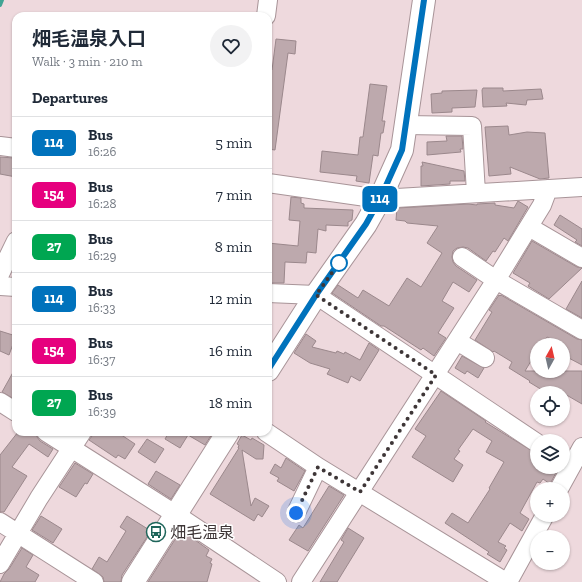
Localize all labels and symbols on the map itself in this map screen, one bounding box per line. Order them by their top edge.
line badge: 114 [357,186,403,212]
unlabelled marker [330,254,348,272]
north arrow [530,338,570,378]
your location [286,503,306,523]
bus stop icon: 畑毛温泉 [145,521,167,543]
place label: 畑毛温泉 [170,523,234,542]

